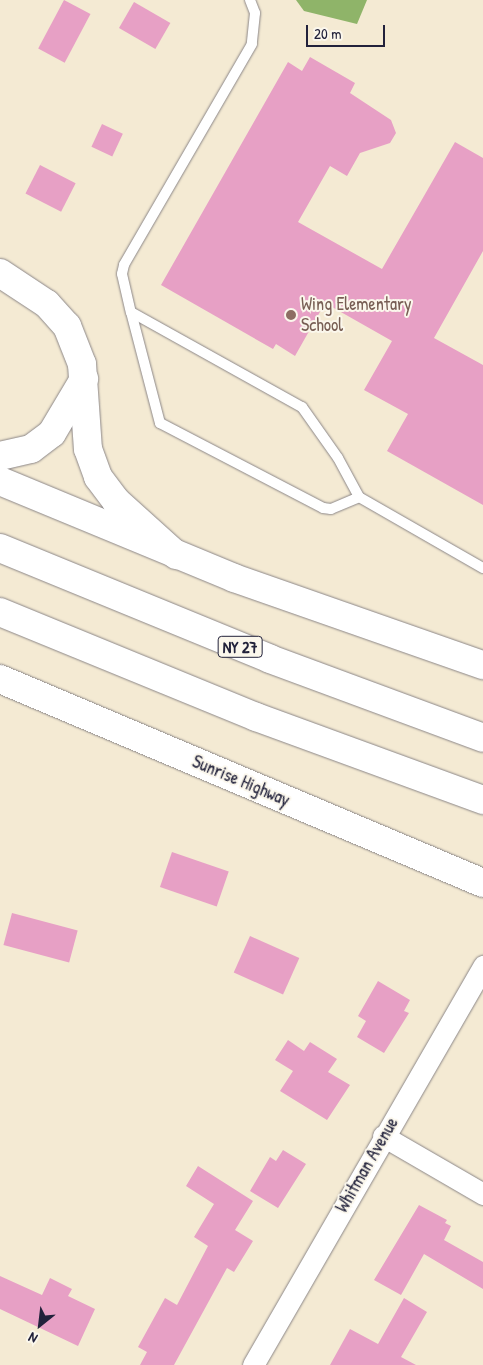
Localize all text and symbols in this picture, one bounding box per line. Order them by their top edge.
scale bar [308,15,387,47]
text: 20 m [314,23,341,44]
place label: Wing Elementary School [301,294,412,336]
marker: Wing Elementary School [285,309,297,321]
road number: NY 27 [218,634,262,660]
street label: Sunrise Highway [189,751,293,811]
street label: Whitman Avenue [331,1114,403,1216]
north arrow [15,1300,65,1350]
text: N [25,1328,40,1349]

